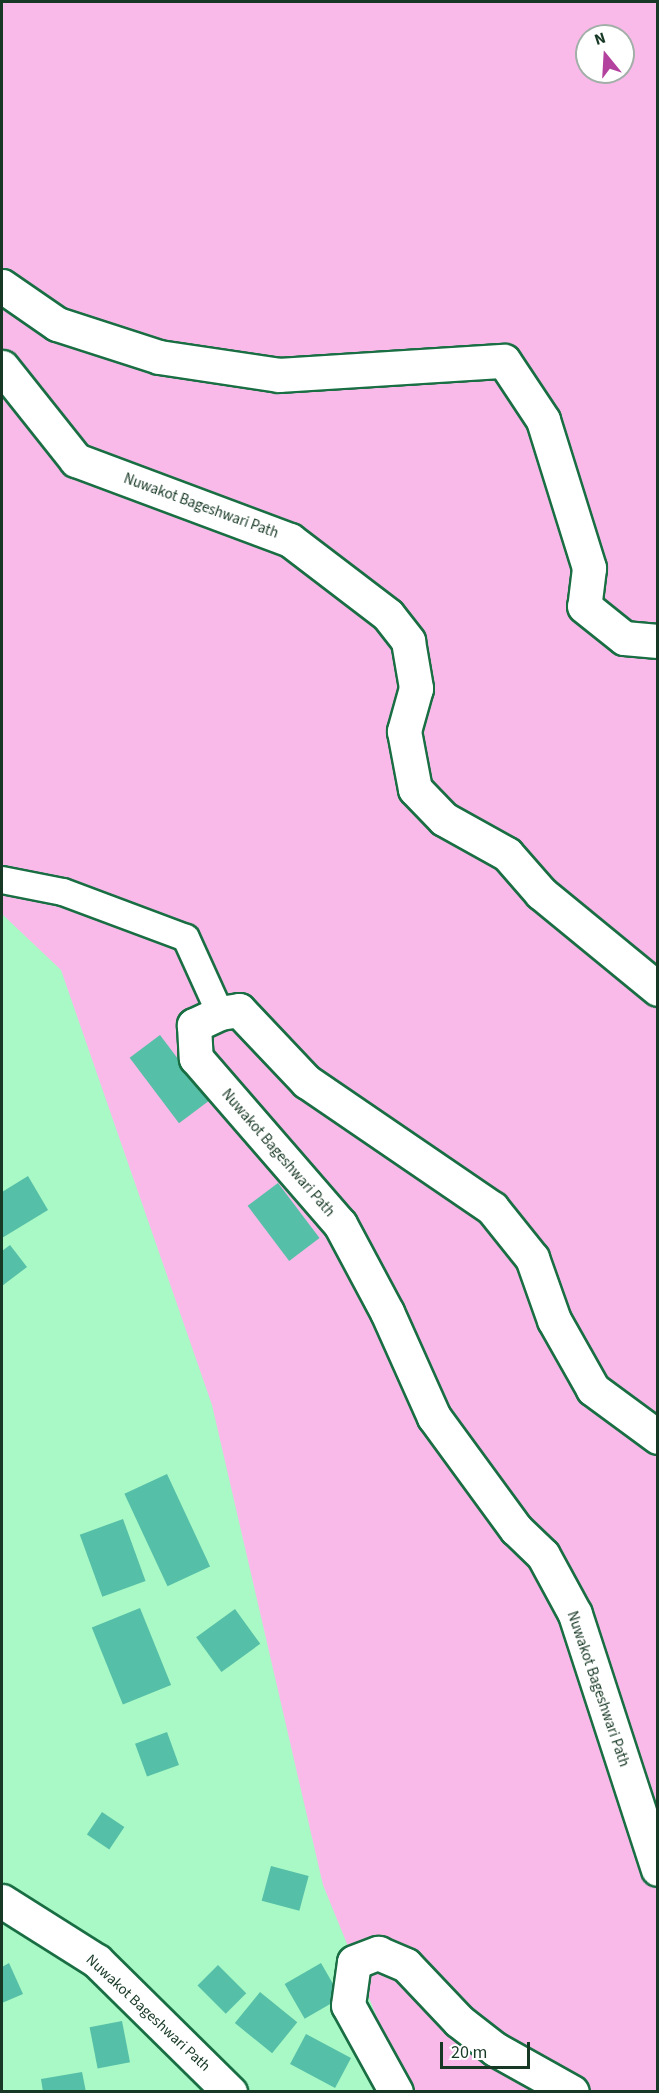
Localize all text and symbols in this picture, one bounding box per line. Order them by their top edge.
north arrow [575,24,635,84]
text: N [592,27,609,51]
street label: Nuwakot Bageshwari Path [121,470,281,542]
street label: Nuwakot Bageshwari Path [218,1085,338,1221]
street label: Nuwakot Bageshwari Path [563,1609,633,1769]
street label: Nuwakot Bageshwari Path [82,1951,214,2075]
scale bar [443,2030,533,2068]
text: 20 m [451,2040,487,2065]

